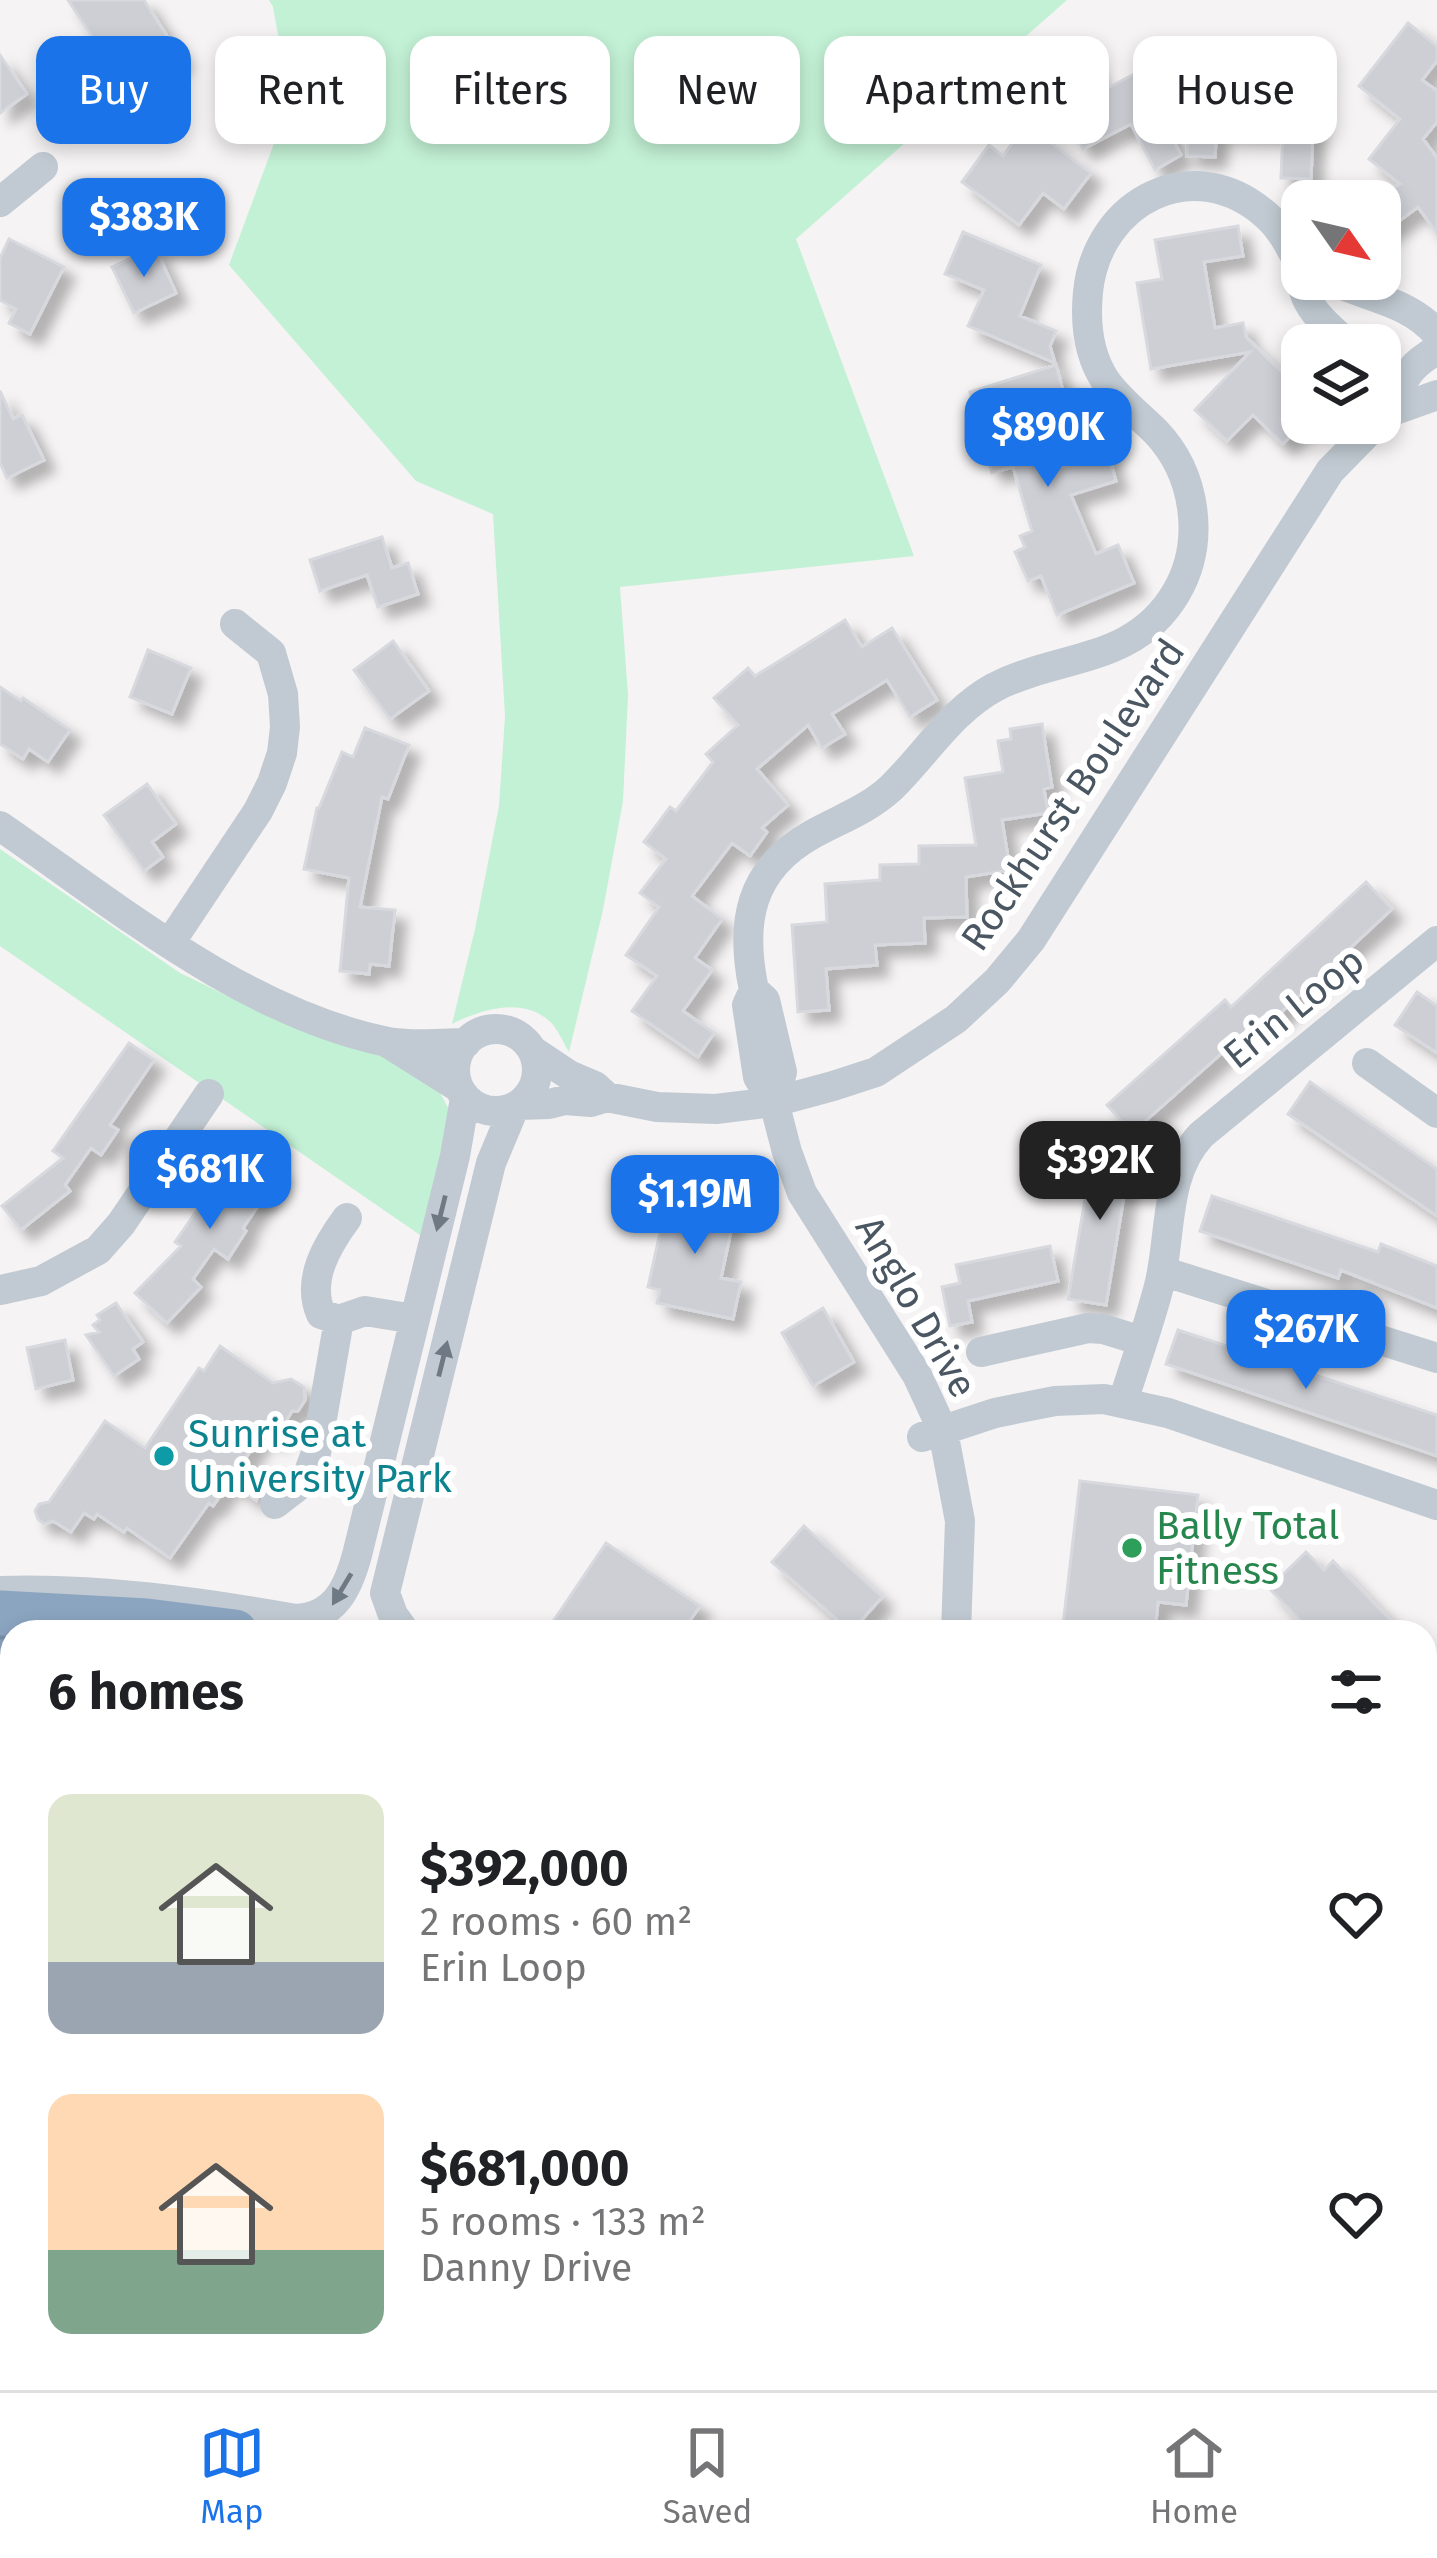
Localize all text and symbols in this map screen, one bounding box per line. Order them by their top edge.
chip: Buy [36,36,191,144]
chip: Rent [215,36,386,144]
chip: Filters [410,36,610,144]
chip: New [634,36,800,144]
chip: Apartment [824,36,1109,144]
chip: House [1133,36,1337,144]
pin: $383K [60,178,228,280]
north arrow [1281,180,1401,300]
map controls [1281,180,1401,444]
text: $383K [89,194,199,240]
button: layers [1281,324,1401,444]
pin: $890K [964,388,1132,490]
text: $890K [992,404,1104,450]
street label: Rockhurst Boulevard [952,631,1194,959]
street label: Erin Loop [1215,938,1373,1078]
pin: $392K [1016,1121,1184,1223]
pin: $681K [126,1130,294,1232]
text: $392K [1046,1137,1154,1183]
text: $681K [156,1146,264,1192]
pin: $1.19M [597,1155,793,1257]
text: $1.19M [638,1171,752,1217]
one-way arrow [431,1194,450,1231]
street label: Anglo Drive [846,1208,986,1406]
pin: $267K [1222,1290,1390,1392]
text: $267K [1253,1306,1359,1352]
one-way arrow [434,1341,453,1378]
place label: Sunrise at University Park [188,1411,452,1502]
marker: Sunrise at University Park [151,1443,177,1469]
place label: Bally Total Fitness [1156,1503,1339,1594]
marker: Bally Total Fitness [1119,1535,1145,1561]
one-way arrow [332,1572,353,1606]
icon: filters [1323,1659,1389,1725]
text: 6 homes [48,1661,244,1723]
text: $392,000 [420,1837,629,1899]
icon: home [144,1842,288,1986]
icon: heart [1323,1881,1389,1947]
text: 2 rooms · 60 m² [420,1899,692,1945]
text: Erin Loop [420,1945,587,1991]
text: $681,000 [420,2137,630,2199]
icon: home [144,2142,288,2286]
icon: heart [1323,2181,1389,2247]
text: 5 rooms · 133 m² [420,2199,706,2245]
text: Danny Drive [420,2245,632,2291]
tab: Map [199,2420,265,2532]
tab: Saved [663,2420,752,2532]
tab: Home [1150,2420,1238,2532]

